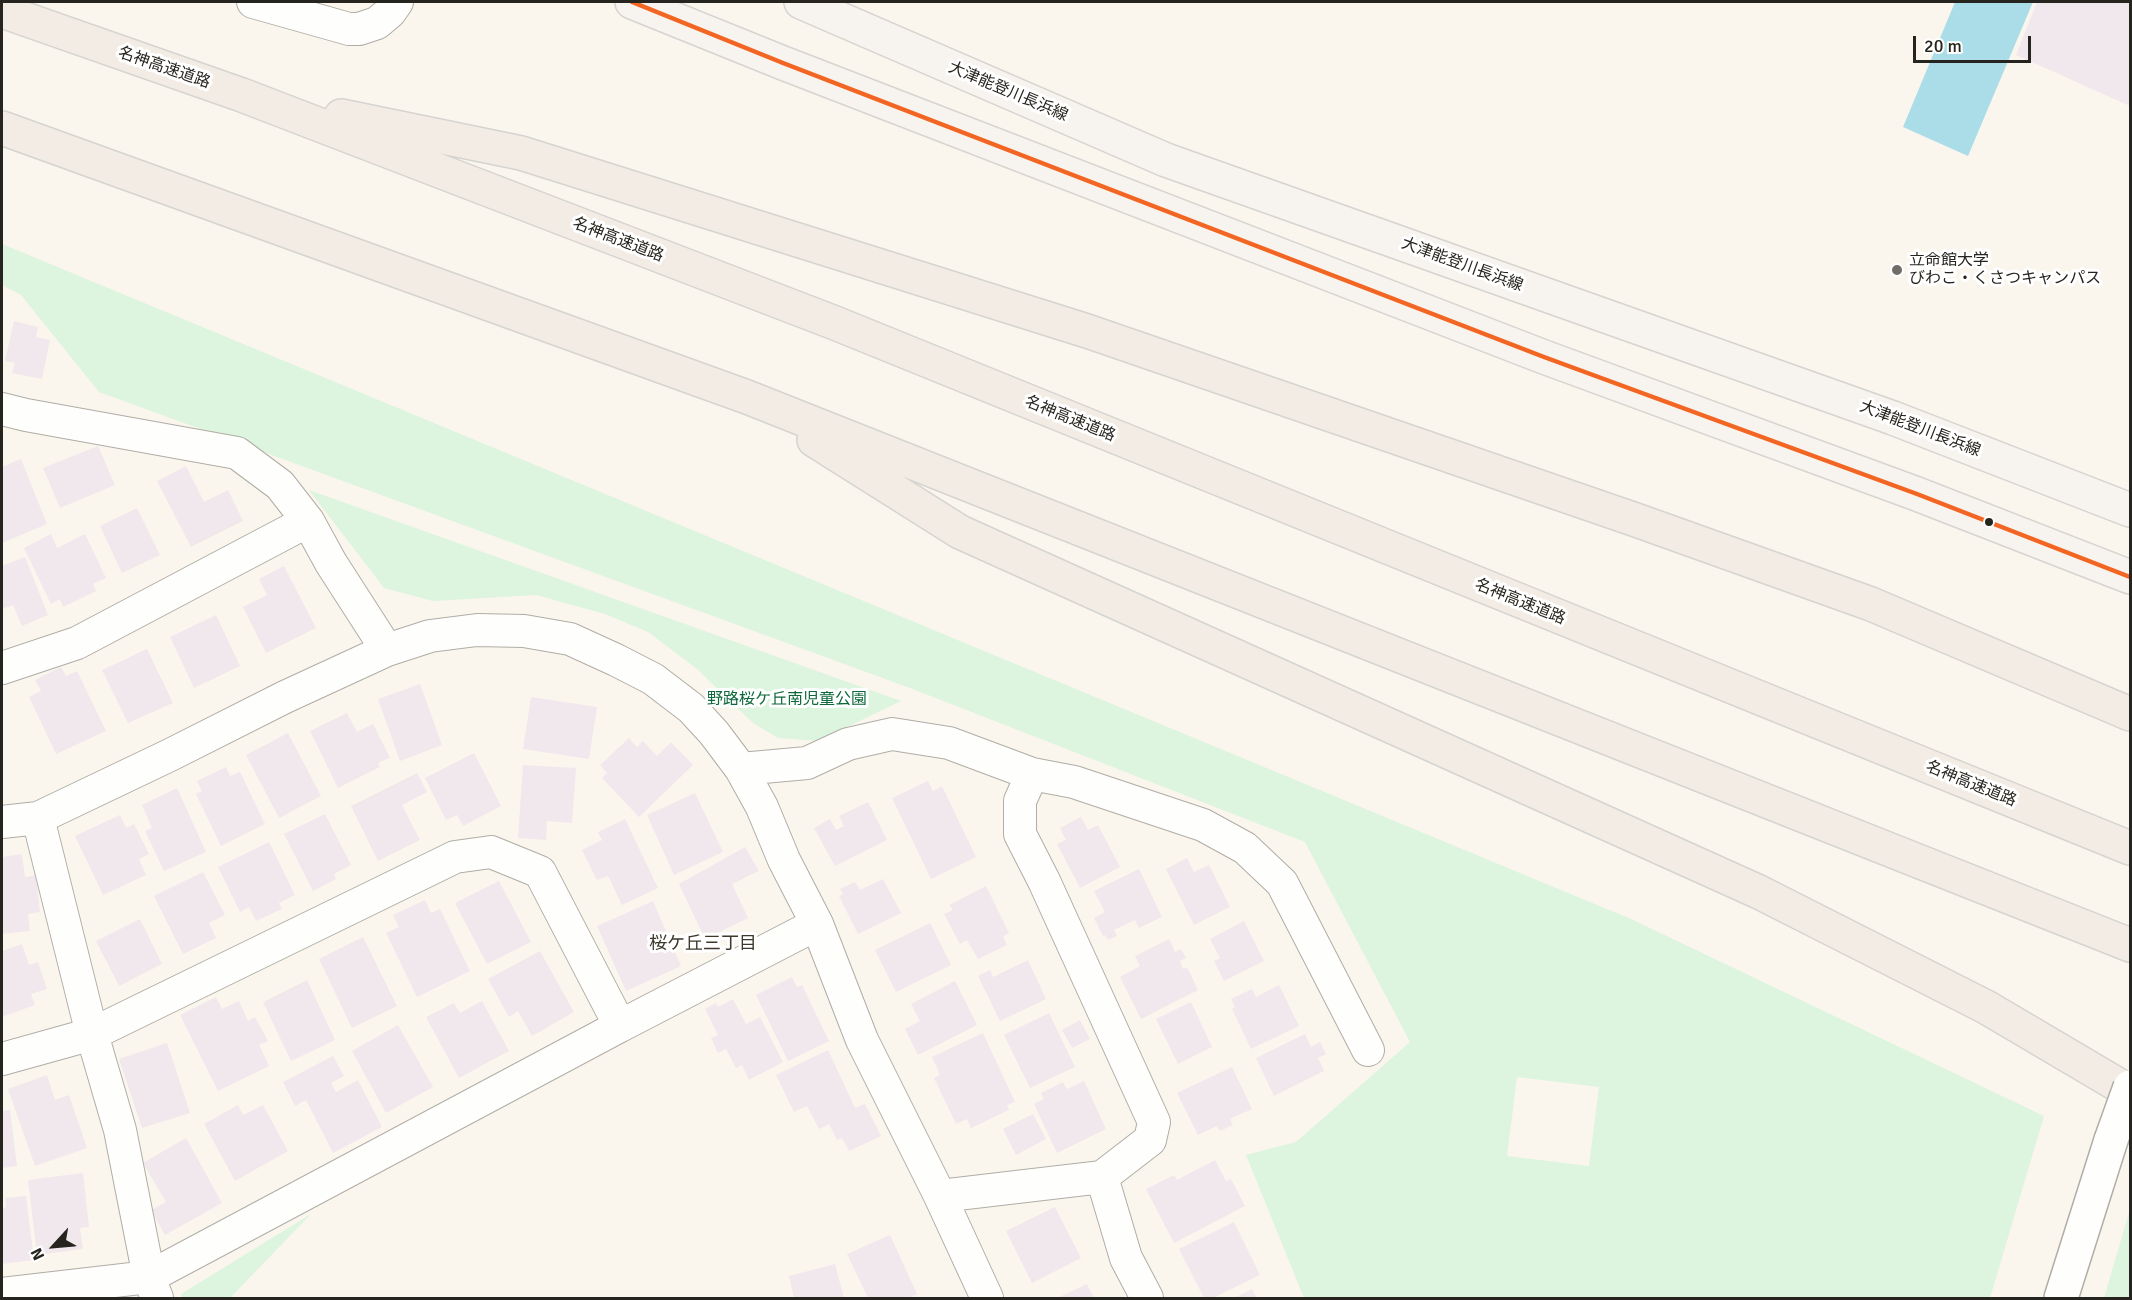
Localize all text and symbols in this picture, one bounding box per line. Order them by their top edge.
scale bar [1916,24,2034,62]
text: 20 m [1924,35,1962,57]
street label: 名神高速道路 [115,43,213,93]
street label: 大津能登川長浜線 [945,58,1071,126]
street label: 名神高速道路 [570,214,666,266]
street label: 大津能登川長浜線 [1399,234,1525,296]
place label: 立命館大学 びわこ・くさつキャンパス [1909,251,2101,289]
marker: 立命館大学 びわこ・くさつキャンパス [1890,263,1904,277]
street label: 名神高速道路 [1022,392,1118,446]
street label: 大津能登川長浜線 [1857,397,1983,461]
unlabelled marker [1983,516,1995,528]
street label: 名神高速道路 [1472,575,1568,629]
park label: 野路桜ケ丘南児童公園 [707,690,867,710]
street label: 名神高速道路 [1923,757,2019,811]
district label: 桜ケ丘三丁目 [649,933,757,955]
north arrow [24,1216,84,1276]
text: N [26,1245,49,1263]

